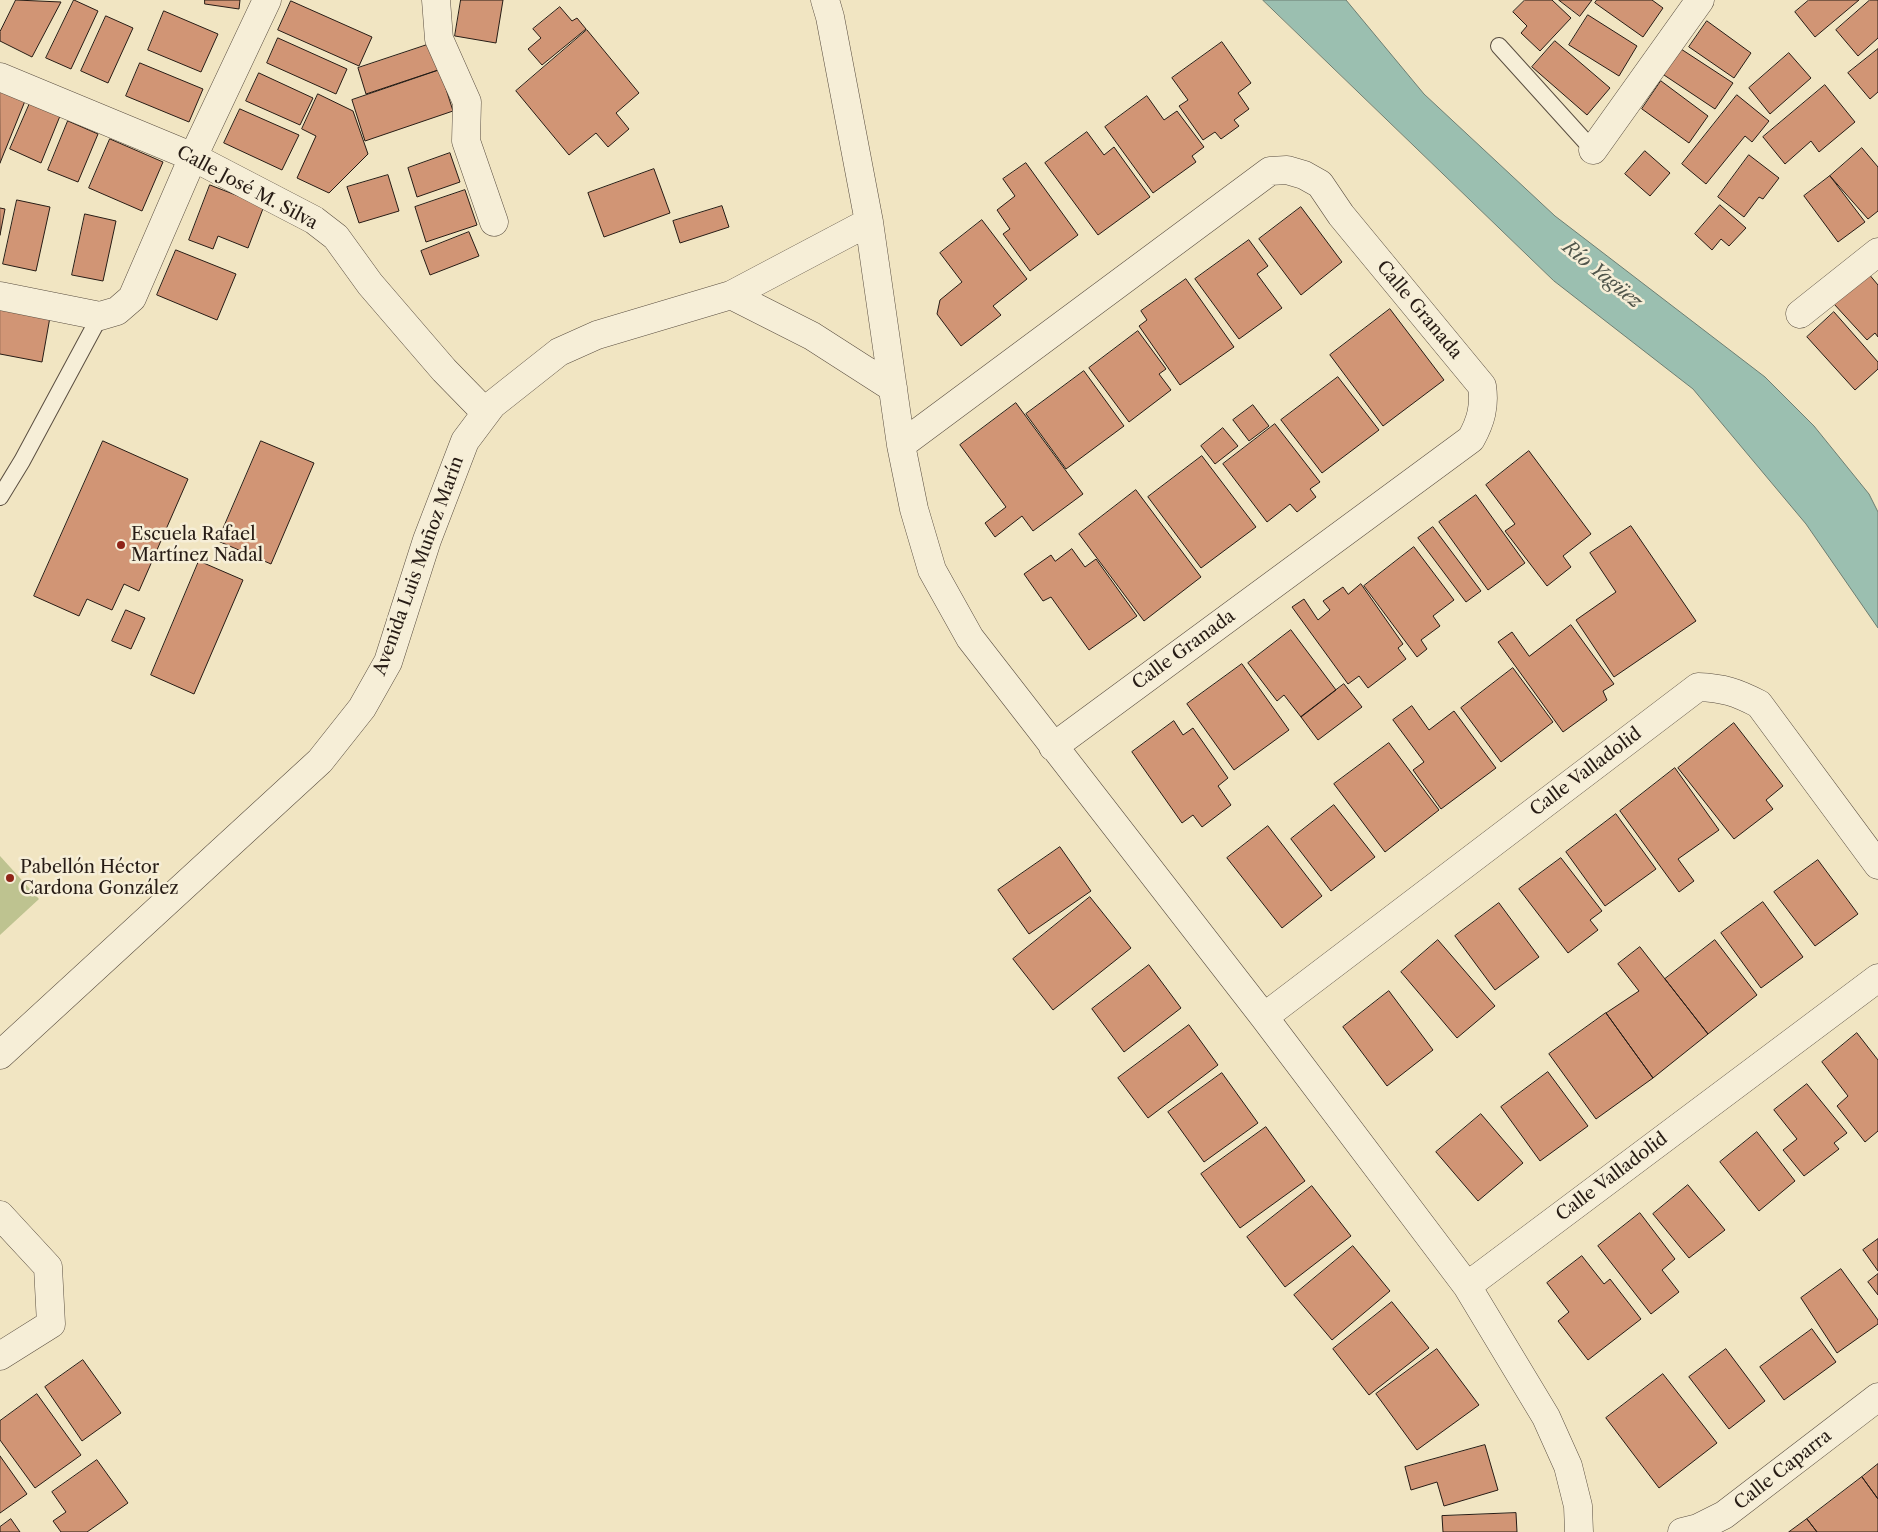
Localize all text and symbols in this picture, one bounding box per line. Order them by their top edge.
street label: Calle José M. Silva [173,142,321,234]
water label: Río Yagüez [1558,236,1646,314]
street label: Calle Granada [1372,256,1466,364]
street label: Avenida Luis Muñoz Marín [369,454,469,678]
place label: Escuela Rafael Martínez Nadal [131,524,263,566]
marker: Escuela Rafael Martínez Nadal [115,539,127,551]
street label: Calle Granada [1128,606,1240,694]
street label: Calle Valladolid [1526,723,1646,821]
place label: Pabellón Héctor Cardona González [20,857,179,900]
marker: Pabellón Héctor Cardona González [4,872,16,884]
street label: Calle Valladolid [1552,1128,1672,1226]
street label: Calle Caparra [1730,1425,1836,1515]

